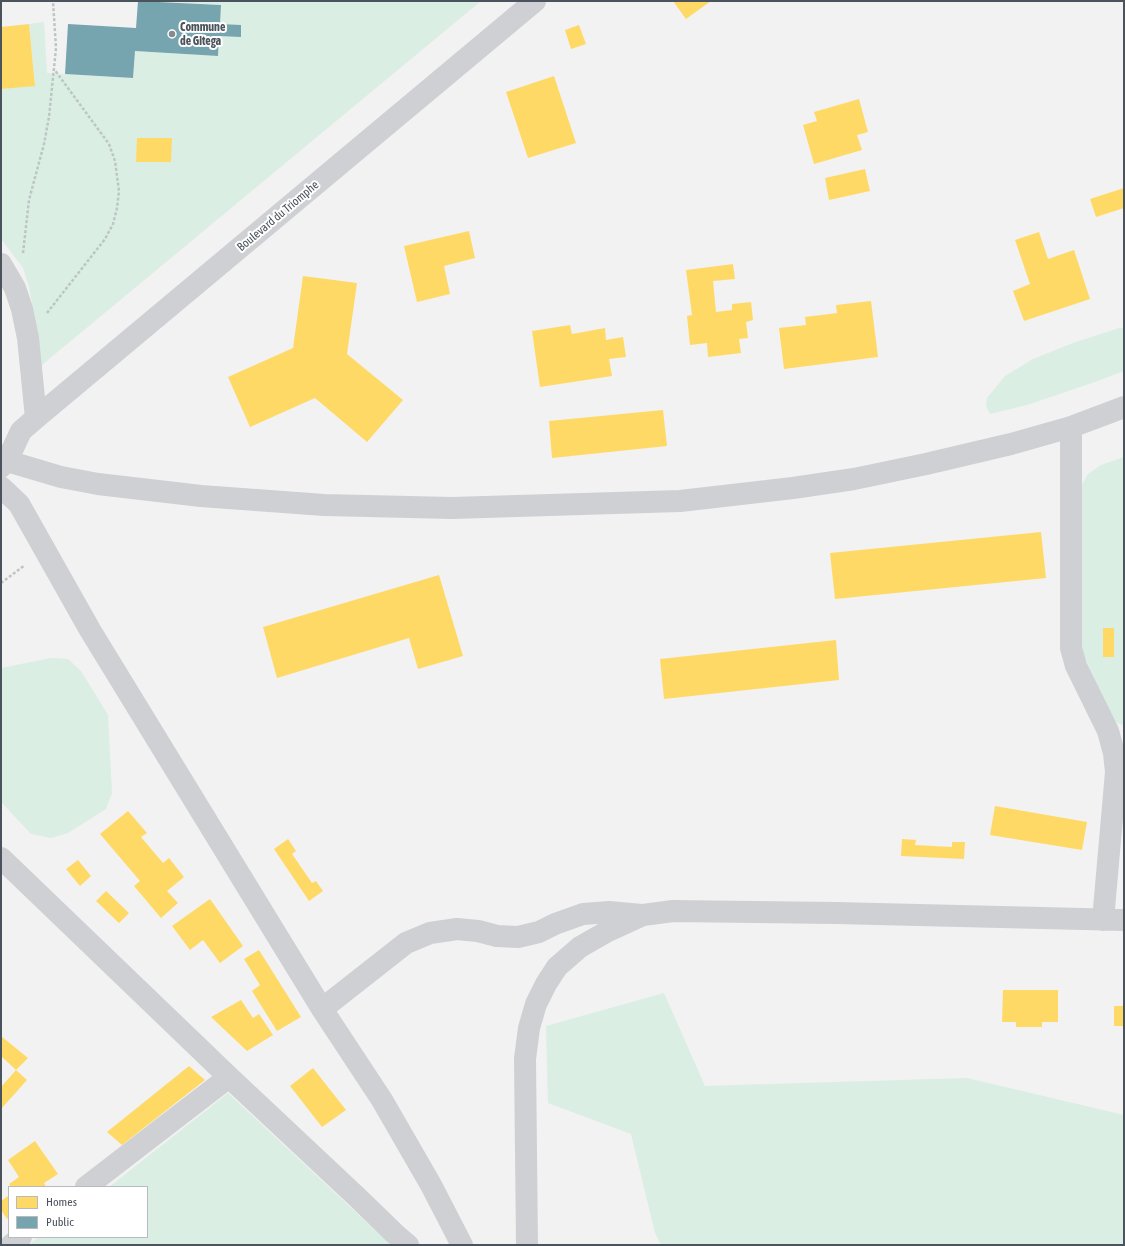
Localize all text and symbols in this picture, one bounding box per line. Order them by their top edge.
place label: Commune de Gitega [180,20,225,48]
marker: Commune de Gitega [167,29,177,39]
street label: Boulevard du Triomphe [234,178,322,254]
legend [8,1186,148,1238]
text: Homes [46,1195,77,1209]
text: Public [46,1215,74,1229]

